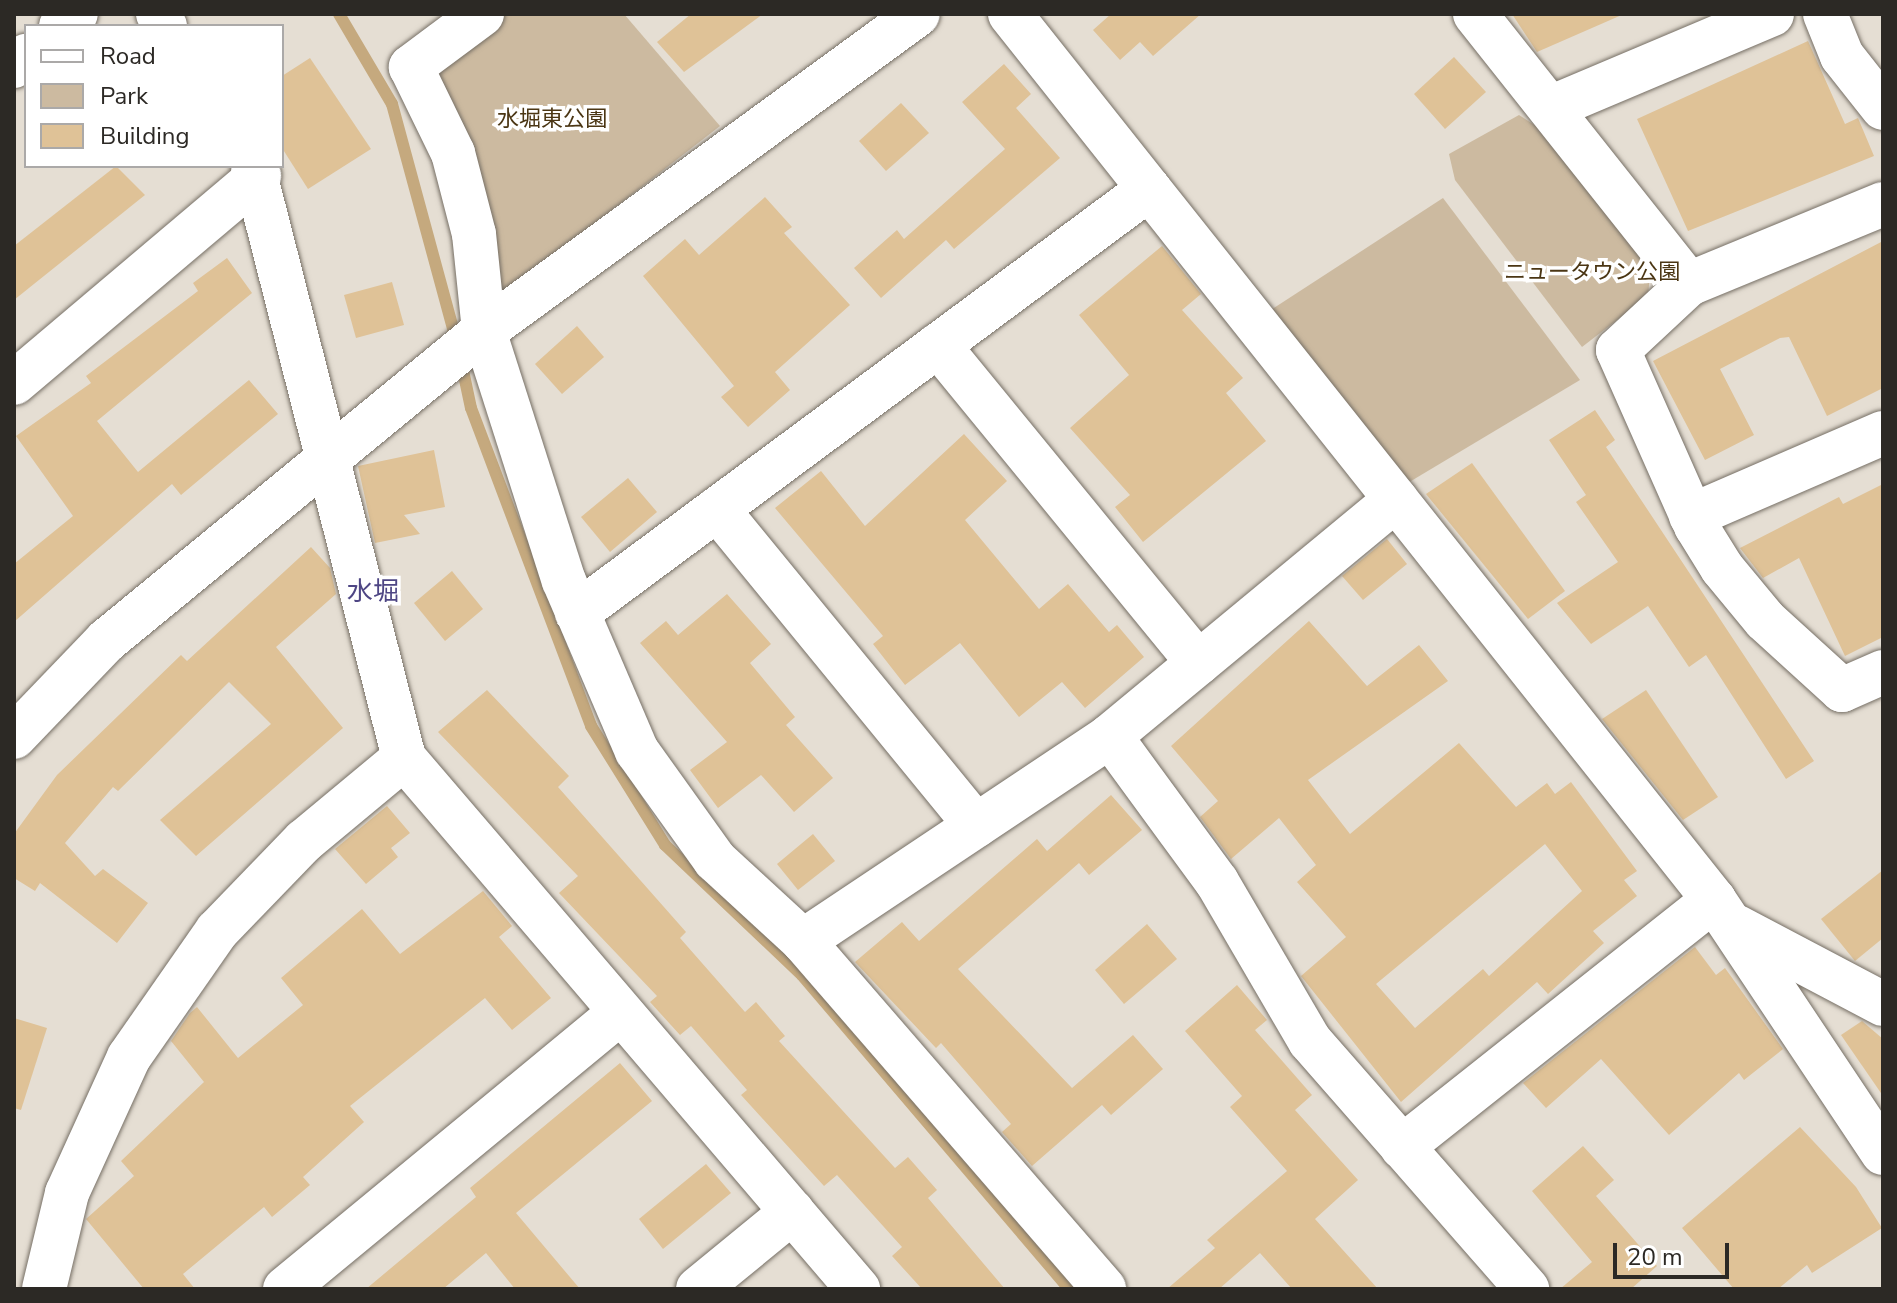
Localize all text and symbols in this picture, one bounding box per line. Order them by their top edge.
legend [24,24,284,168]
text: Road [100,40,156,72]
text: Park [100,80,148,112]
park label: 水堀東公園 [497,107,607,133]
text: Building [100,120,190,152]
park label: ニュータウン公園 [1504,260,1680,286]
district label: 水堀 [347,576,399,608]
scale bar [1617,1227,1733,1277]
text: 20 m [1627,1241,1683,1273]

